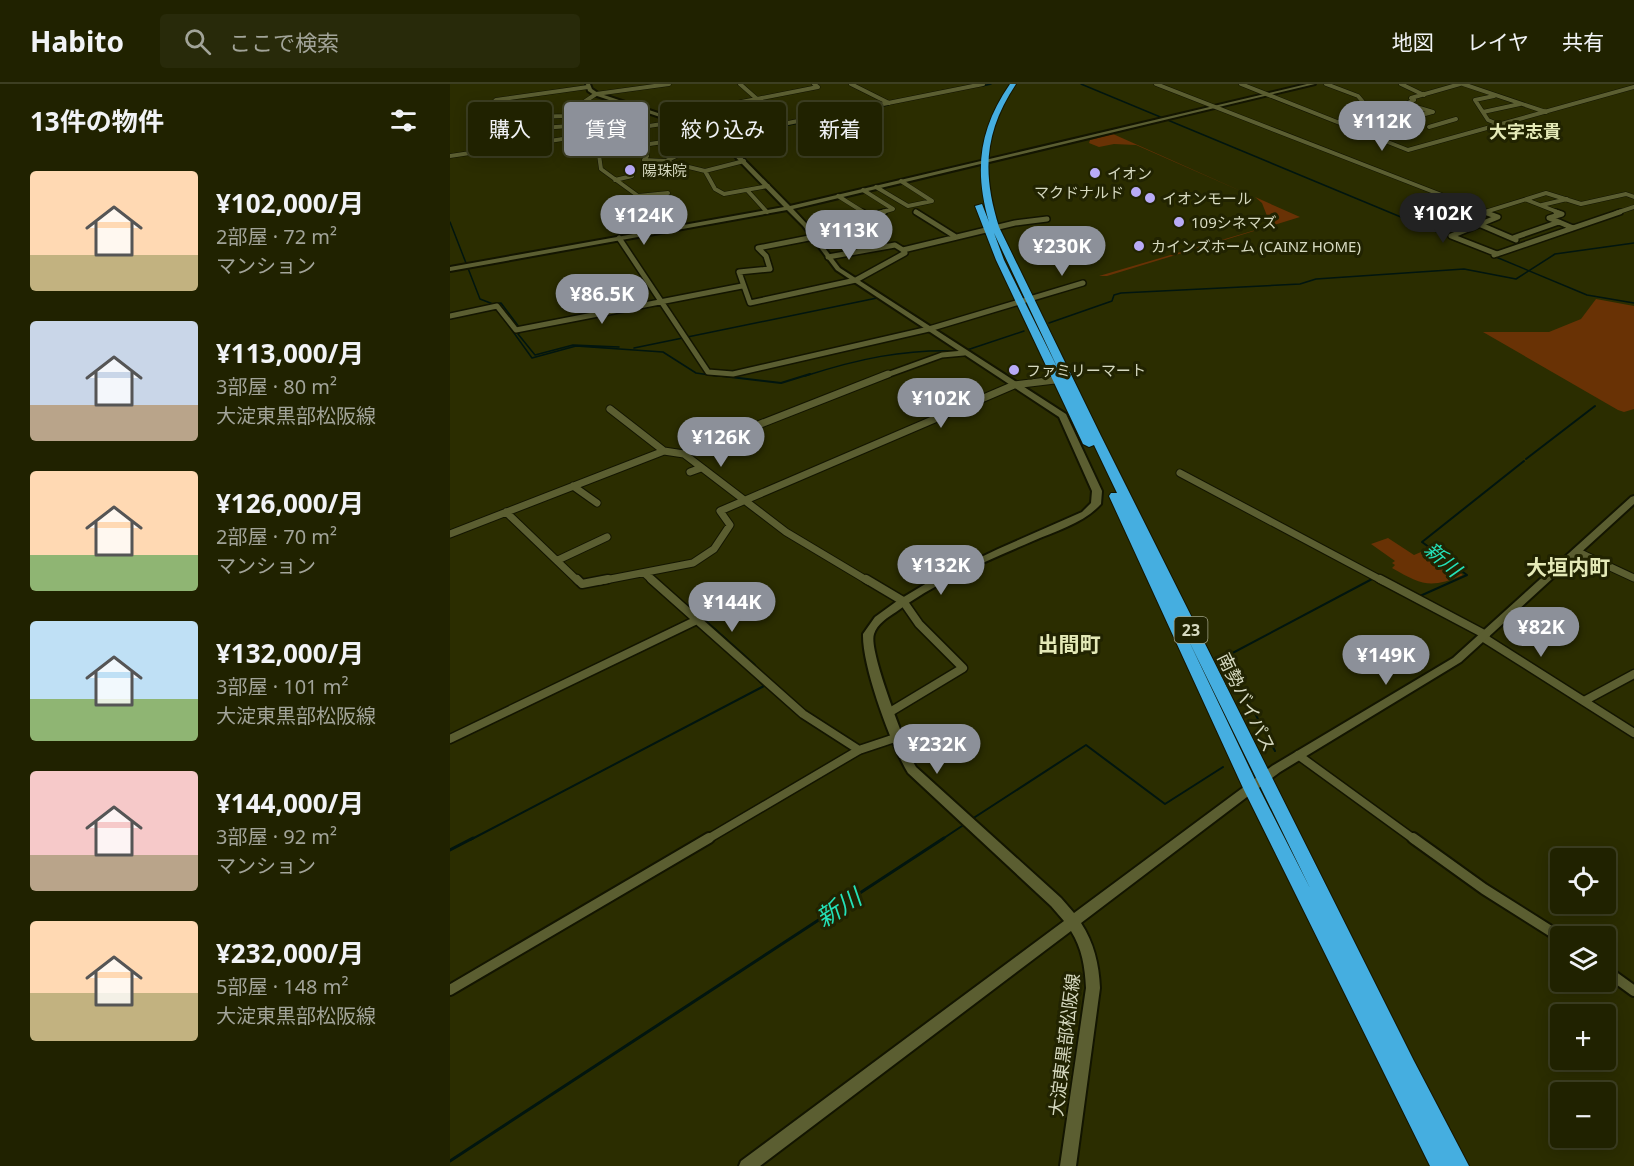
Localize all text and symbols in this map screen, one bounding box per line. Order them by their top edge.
search box [160,14,580,68]
text: Habito [30,22,124,60]
icon: search [181,25,214,58]
text: ここで検索 [229,27,339,57]
text: 地図 [1392,28,1434,56]
text: レイヤ [1467,28,1529,56]
text: 共有 [1562,28,1604,56]
pin: ¥112K [1340,101,1424,152]
chip: 購入 [468,102,552,156]
chip: 賃貸 [564,102,648,156]
chip: 絞り込み [660,102,786,156]
chip: 新着 [798,102,882,156]
text: 13件の物件 [30,103,164,139]
icon: filters [387,104,420,137]
text: ¥112K [1352,107,1412,134]
district label: 大字志貴 [1489,119,1561,143]
place label: 陽珠院 [642,160,687,180]
marker: 陽珠院 [623,163,637,177]
place label: イオン [1107,163,1152,183]
marker: イオン [1088,166,1102,180]
place label: マクドナルド [1034,182,1124,202]
text: ¥102,000/月 [216,185,364,221]
marker: マクドナルド [1129,185,1143,199]
place label: イオンモール [1162,188,1252,208]
marker: イオンモール [1143,191,1157,205]
pin: ¥102K [1401,193,1485,244]
icon: home [78,195,150,267]
pin: ¥124K [602,195,686,246]
text: ¥102K [1413,199,1473,226]
text: ¥124K [614,201,674,228]
pin: ¥113K [807,210,891,261]
place label: 109シネマズ [1191,212,1277,232]
marker: 109シネマズ [1172,215,1186,229]
text: ¥113K [819,216,879,243]
text: 2部屋 · 72 m² [216,223,337,250]
pin: ¥230K [1020,226,1104,277]
text: ¥230K [1032,232,1092,259]
place label: カインズホーム (CAINZ HOME) [1151,236,1361,256]
marker: カインズホーム (CAINZ HOME) [1132,239,1146,253]
text: マンション [216,252,316,279]
pin: ¥86.5K [553,274,651,325]
text: ¥86.5K [570,280,634,307]
text: ¥113,000/月 [216,335,364,371]
icon: home [78,345,150,417]
place label: ファミリーマート [1026,360,1146,380]
marker: ファミリーマート [1007,363,1021,377]
text: 3部屋 · 80 m² [216,373,337,400]
pin: ¥102K [899,378,983,429]
text: ¥102K [911,384,971,411]
text: 大淀東黒部松阪線 [216,402,376,429]
pin: ¥126K [679,417,763,468]
text: ¥126K [691,423,751,450]
text: ¥126,000/月 [216,485,364,521]
icon: home [78,495,150,567]
text: 2部屋 · 70 m² [216,523,337,550]
water label: 新川 [1419,536,1468,584]
pin: ¥132K [899,545,983,596]
text: ¥132K [911,551,971,578]
text: マンション [216,552,316,579]
district label: 大垣内町 [1526,553,1610,581]
pin: ¥144K [690,582,774,633]
text: ¥144K [702,588,762,615]
pin: ¥82K [1505,607,1577,658]
text: ¥82K [1517,613,1565,640]
road number: 23 [1174,617,1208,643]
district label: 出間町 [1038,630,1101,658]
text: ¥132,000/月 [216,635,364,671]
pin: ¥149K [1344,635,1428,686]
text: ¥149K [1356,641,1416,668]
icon: home [78,645,150,717]
street label: 南勢バイパス [1213,648,1281,756]
text: 3部屋 · 101 m² [216,673,348,700]
text: 大淀東黒部松阪線 [216,702,376,729]
pin: ¥232K [895,724,979,775]
text: ¥232K [907,730,967,757]
text: ¥144,000/月 [216,785,364,821]
icon: home [78,795,150,867]
text: 3部屋 · 92 m² [216,823,337,850]
map controls [1550,848,1616,1148]
button: locate [1550,848,1616,914]
text: マンション [216,852,316,879]
water label: 新川 [809,878,870,934]
button: layers [1550,926,1616,992]
text: ¥232,000/月 [216,935,364,971]
icon: home [78,945,150,1017]
street label: 大淀東黒部松阪線 [1043,972,1085,1118]
text: 5部屋 · 148 m² [216,973,348,1000]
text: 大淀東黒部松阪線 [216,1002,376,1029]
button: + [1550,1004,1616,1070]
button: − [1550,1082,1616,1148]

